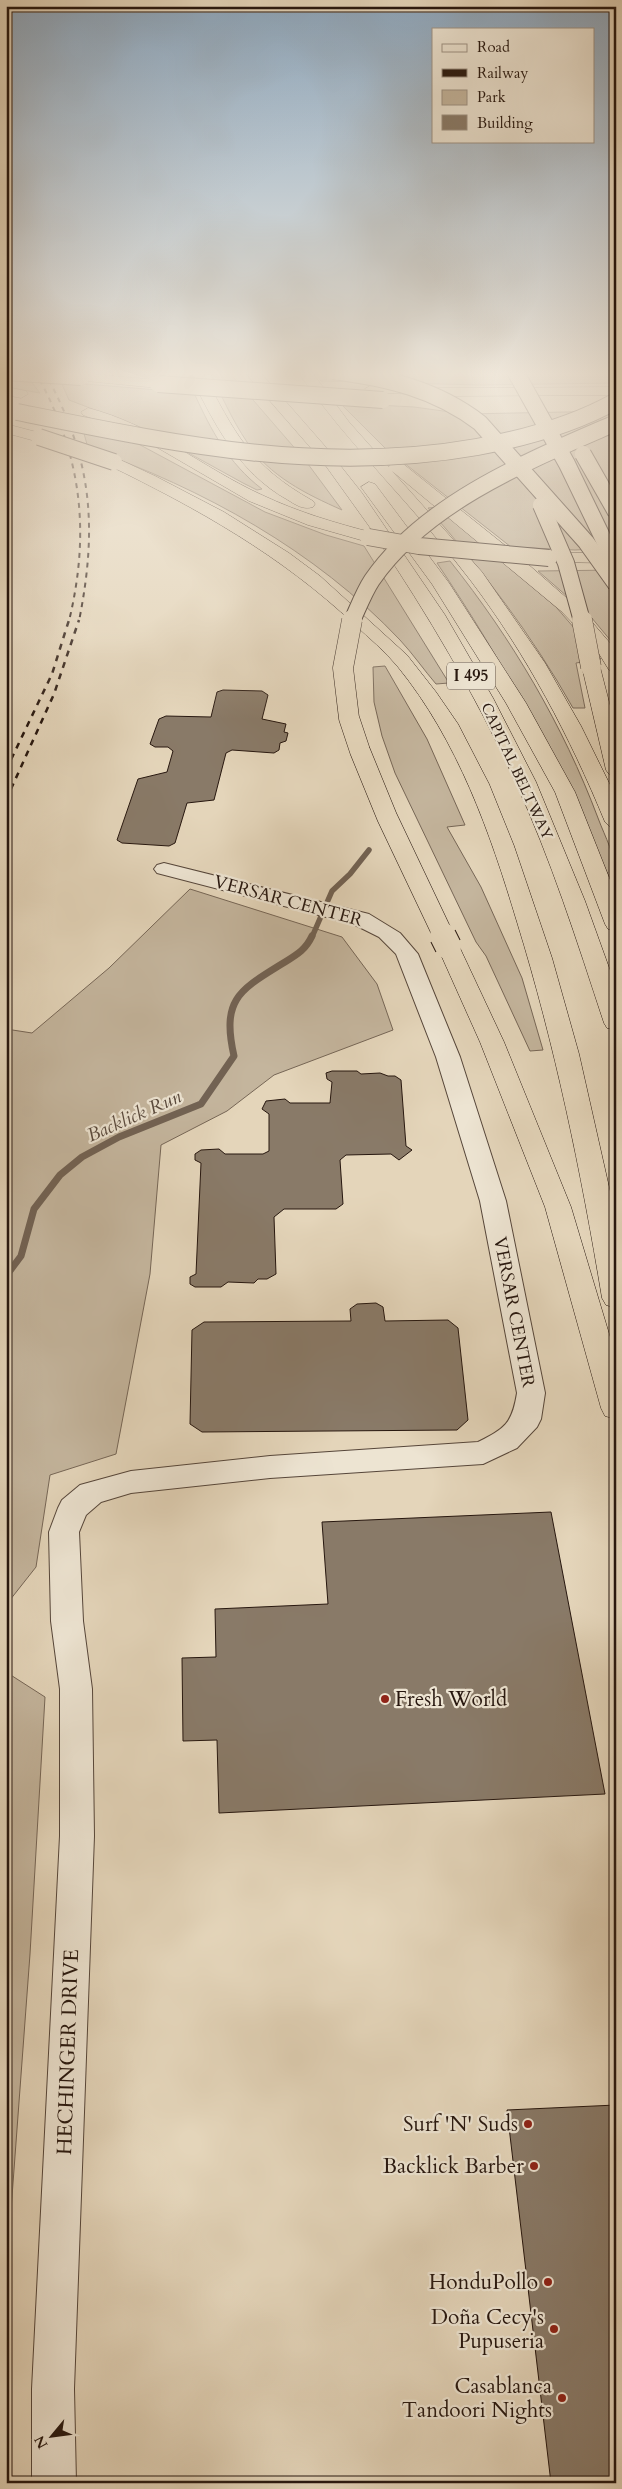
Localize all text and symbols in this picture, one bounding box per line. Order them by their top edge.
legend [432,28,594,142]
text: Road [477,37,510,57]
text: Railway [477,63,528,83]
text: Park [477,87,506,107]
text: Building [477,113,533,133]
road number: I 495 [447,662,495,689]
street label: CAPITAL BELTWAY [476,699,558,843]
street label: VERSAR CENTER [211,869,366,933]
water label: Backlick Run [83,1083,186,1148]
street label: VERSAR CENTER [487,1235,541,1390]
place label: Fresh World [395,1685,507,1714]
marker: Fresh World [379,1693,391,1705]
street label: HECHINGER DRIVE [50,1948,86,2156]
place label: Surf 'N' Suds [403,2110,518,2139]
marker: Surf 'N' Suds [522,2118,534,2130]
place label: Backlick Barber [383,2152,524,2181]
marker: Backlick Barber [528,2160,540,2172]
place label: HonduPollo [429,2268,538,2297]
marker: HonduPollo [542,2276,554,2288]
place label: Doña Cecy's Pupuseria [431,2303,544,2356]
marker: Doña Cecy's Pupuseria [548,2323,560,2335]
place label: Casablanca Tandoori Nights [402,2372,552,2425]
marker: Casablanca Tandoori Nights [556,2392,568,2404]
north arrow [28,2412,78,2462]
text: N [30,2432,52,2452]

